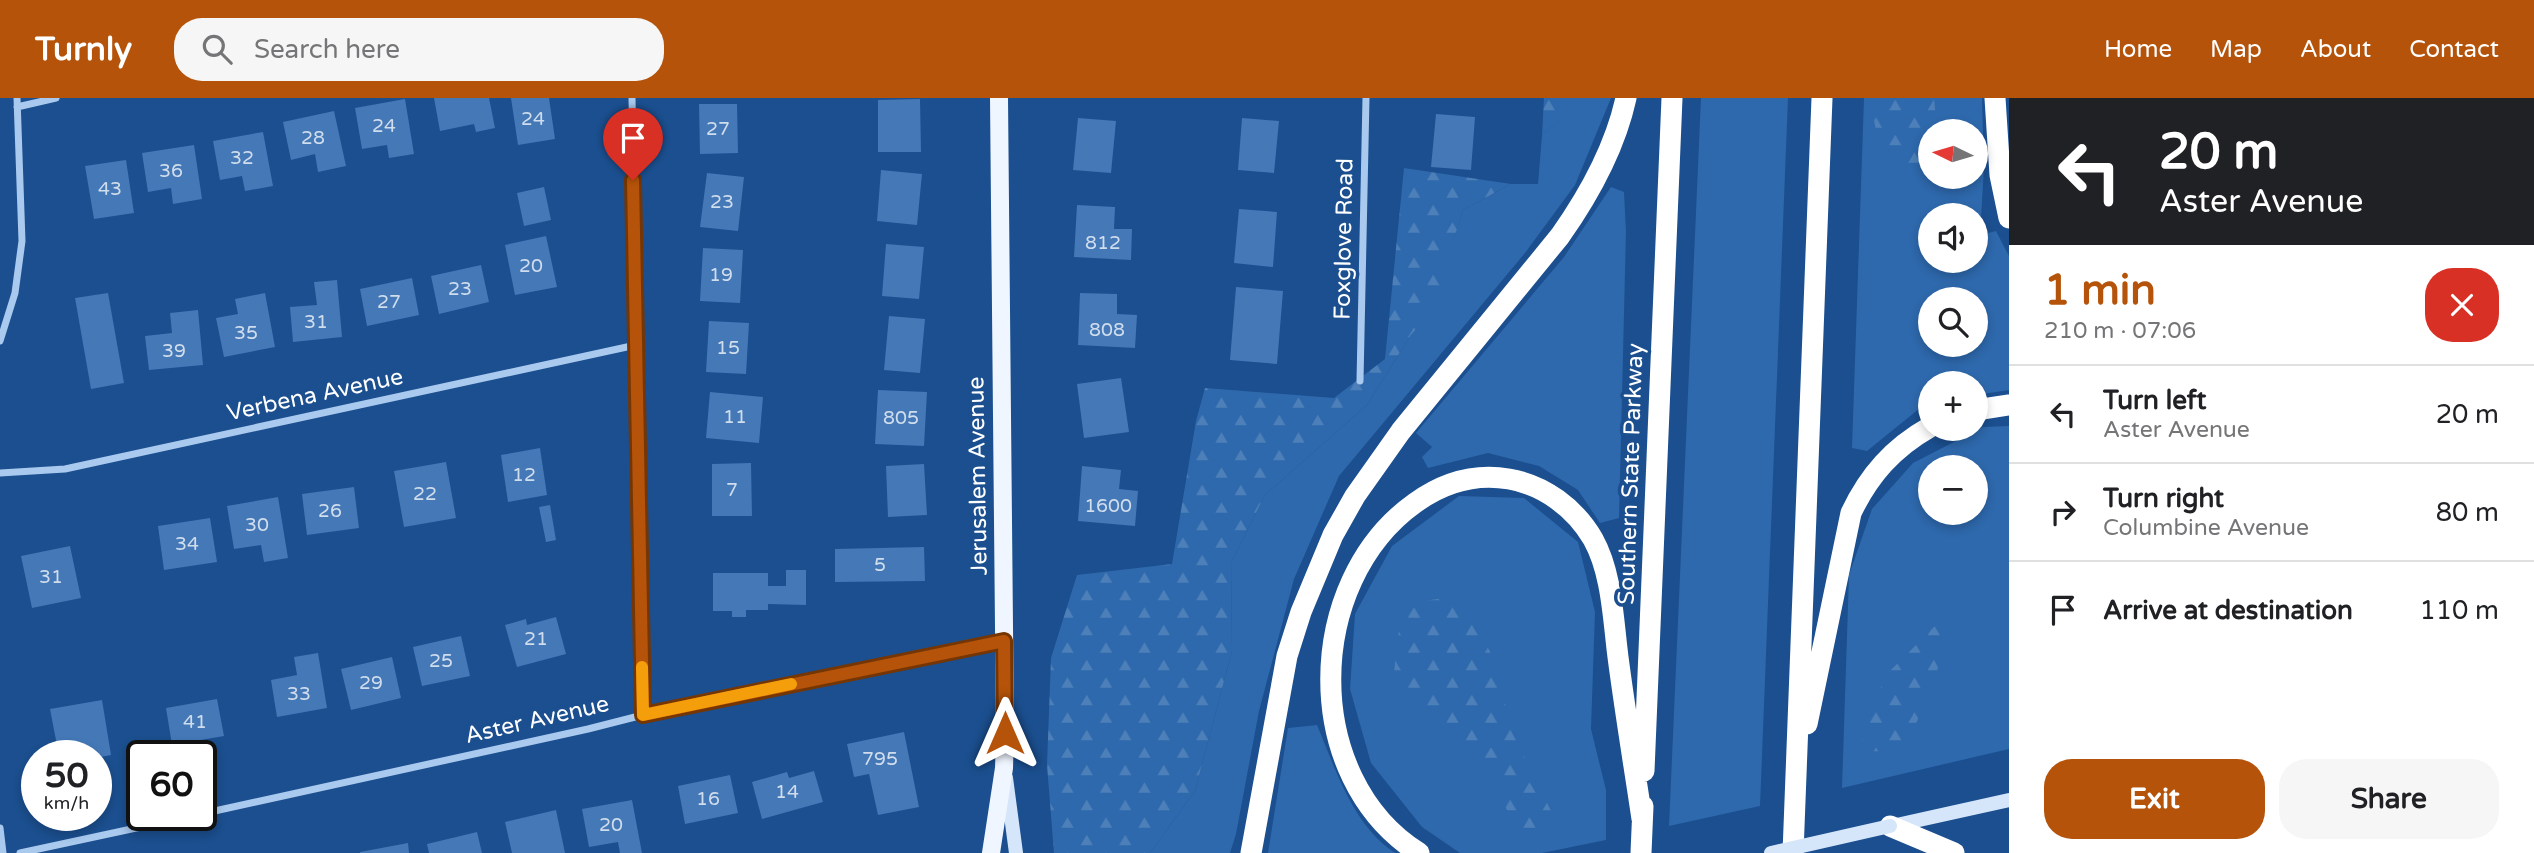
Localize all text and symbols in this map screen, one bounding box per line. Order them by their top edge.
search box [174,18,664,81]
text: Turnly [35,30,132,69]
icon: search [198,30,236,68]
text: Search here [254,34,400,65]
text: Home [2104,35,2172,64]
text: Map [2210,35,2262,64]
text: About [2300,35,2371,64]
text: Contact [2409,35,2499,64]
house number: 24 [521,108,545,130]
pin [603,108,663,180]
house number: 24 [372,115,396,137]
house number: 27 [706,118,730,140]
icon: arrive [614,119,652,157]
north arrow [1918,119,1988,189]
map controls [1918,119,1988,525]
text: 20 m [2159,123,2278,182]
icon: left [2044,126,2135,217]
house number: 28 [301,127,325,149]
house number: 32 [230,147,254,169]
street label: Foxglove Road [1329,158,1359,320]
house number: 36 [159,160,183,182]
house number: 43 [98,178,122,200]
text: Aster Avenue [2159,183,2363,221]
house number: 23 [710,191,734,213]
button: sound [1918,203,1988,273]
house number: 812 [1085,232,1121,254]
house number: 20 [519,255,543,277]
house number: 19 [709,264,733,286]
text: 1 min [2044,265,2156,316]
button: close [2425,268,2499,342]
house number: 23 [448,278,472,300]
button: search [1918,287,1988,357]
house number: 27 [377,291,401,313]
house number: 31 [304,311,328,333]
text: 210 m · 07:06 [2044,317,2196,345]
house number: 808 [1089,319,1125,341]
house number: 35 [234,322,258,344]
house number: 15 [716,337,740,359]
house number: 39 [162,340,186,362]
street label: Southern State Parkway [1612,343,1650,605]
street label: Verbena Avenue [224,363,406,427]
button: + [1918,371,1988,441]
street label: Jerusalem Avenue [962,376,994,576]
text: Turn left [2103,385,2206,416]
icon: left [2044,395,2082,433]
text: 20 m [2436,399,2499,430]
house number: 11 [723,406,747,428]
house number: 805 [883,407,919,429]
text: Aster Avenue [2103,416,2250,444]
button: − [1918,455,1988,525]
house number: 12 [512,464,536,486]
house number: 7 [726,479,738,501]
house number: 22 [413,483,437,505]
text: Turn right [2103,483,2224,514]
icon: right [2044,493,2082,531]
house number: 1600 [1084,495,1132,517]
text: 80 m [2436,497,2499,528]
house number: 26 [318,500,342,522]
house number: 30 [245,514,269,536]
text: Columbine Avenue [2103,514,2309,542]
house number: 34 [175,533,199,555]
house number: 5 [874,554,886,576]
house number: 31 [39,566,63,588]
icon: arrive [2044,591,2082,629]
text: Arrive at destination [2103,595,2353,626]
text: 110 m [2419,595,2499,626]
house number: 21 [524,628,548,650]
house number: 25 [429,650,453,672]
house number: 29 [359,672,383,694]
house number: 33 [287,683,311,705]
street label: Aster Avenue [462,690,612,750]
position arrow [968,696,1042,770]
house number: 41 [183,711,207,733]
speed limit sign: 60 [126,740,217,831]
house number: 795 [862,748,898,770]
text: 50 [45,755,88,797]
button: Exit [2044,759,2265,839]
button: Share [2279,759,2499,839]
house number: 14 [775,781,799,803]
house number: 16 [696,788,720,810]
text: km/h [44,792,89,814]
house number: 20 [599,814,623,836]

